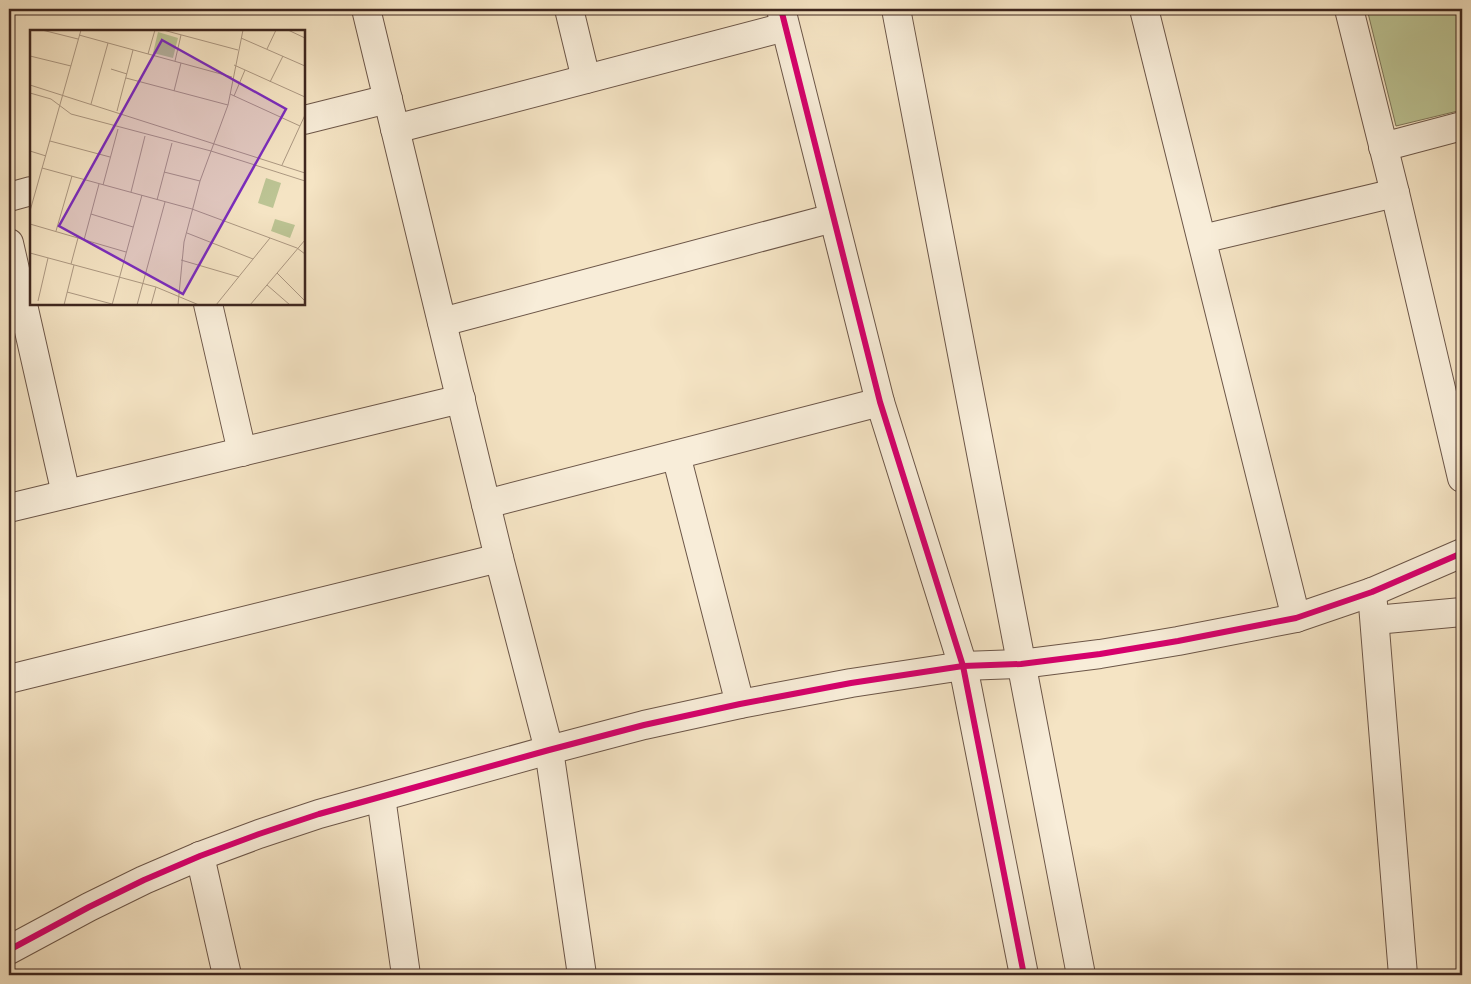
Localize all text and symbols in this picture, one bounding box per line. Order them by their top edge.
inset map [30,30,305,305]

